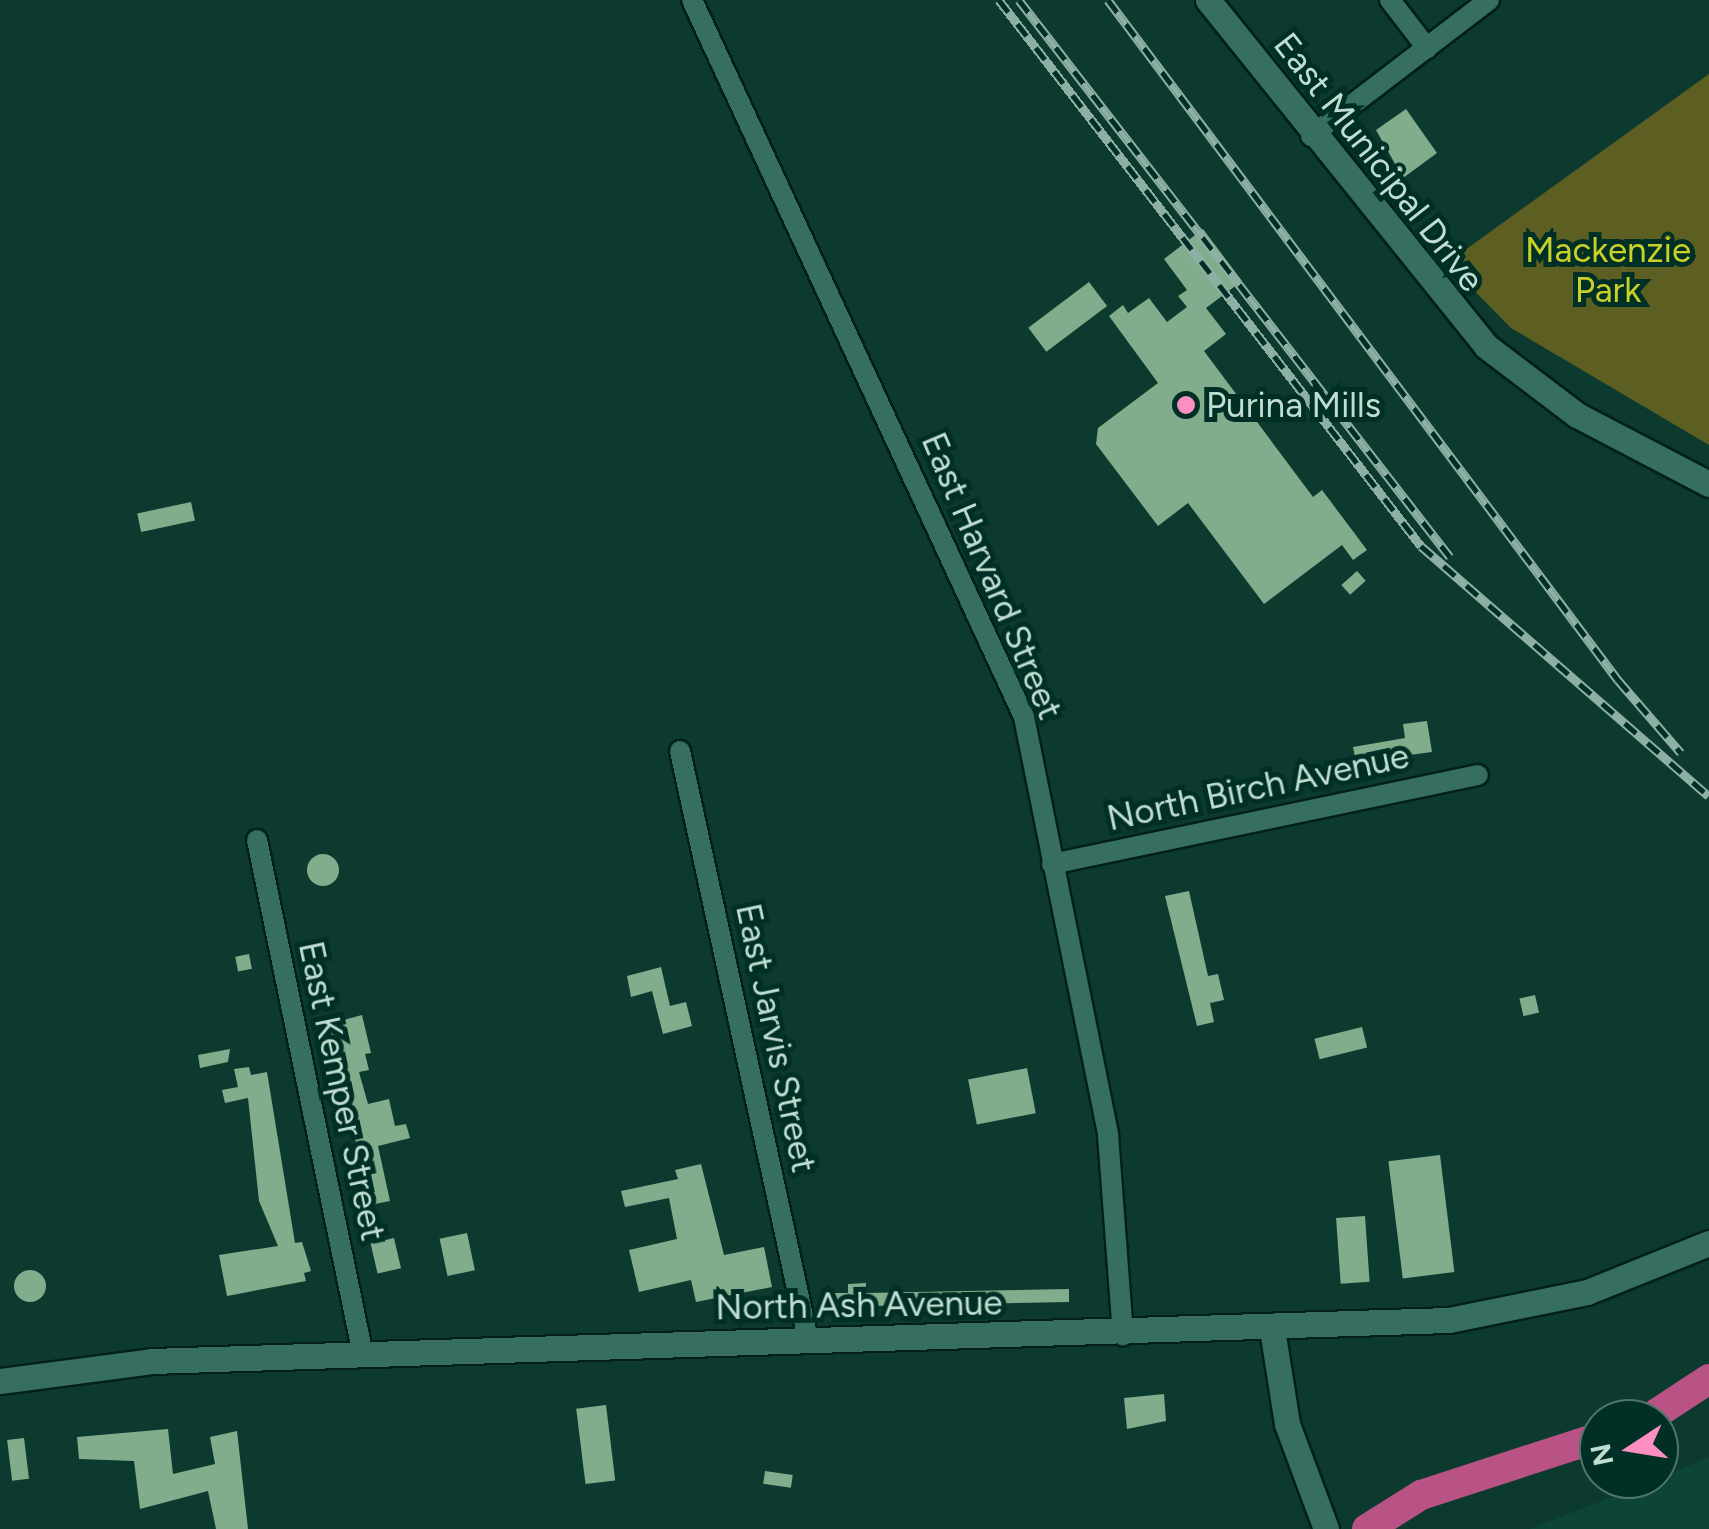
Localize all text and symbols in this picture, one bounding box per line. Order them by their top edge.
street label: East Municipal Drive [1265,24,1493,300]
park label: Mackenzie Park [1525,229,1691,311]
place label: Purina Mills [1206,384,1381,426]
marker: Purina Mills [1175,394,1197,416]
street label: East Harvard Street [913,426,1071,726]
street label: North Birch Avenue [1103,734,1413,840]
street label: East Jarvis Street [727,900,825,1176]
street label: East Kemper Street [290,937,394,1245]
street label: North Ash Avenue [715,1281,1003,1329]
north arrow [1579,1399,1679,1499]
text: N [1583,1441,1620,1469]

